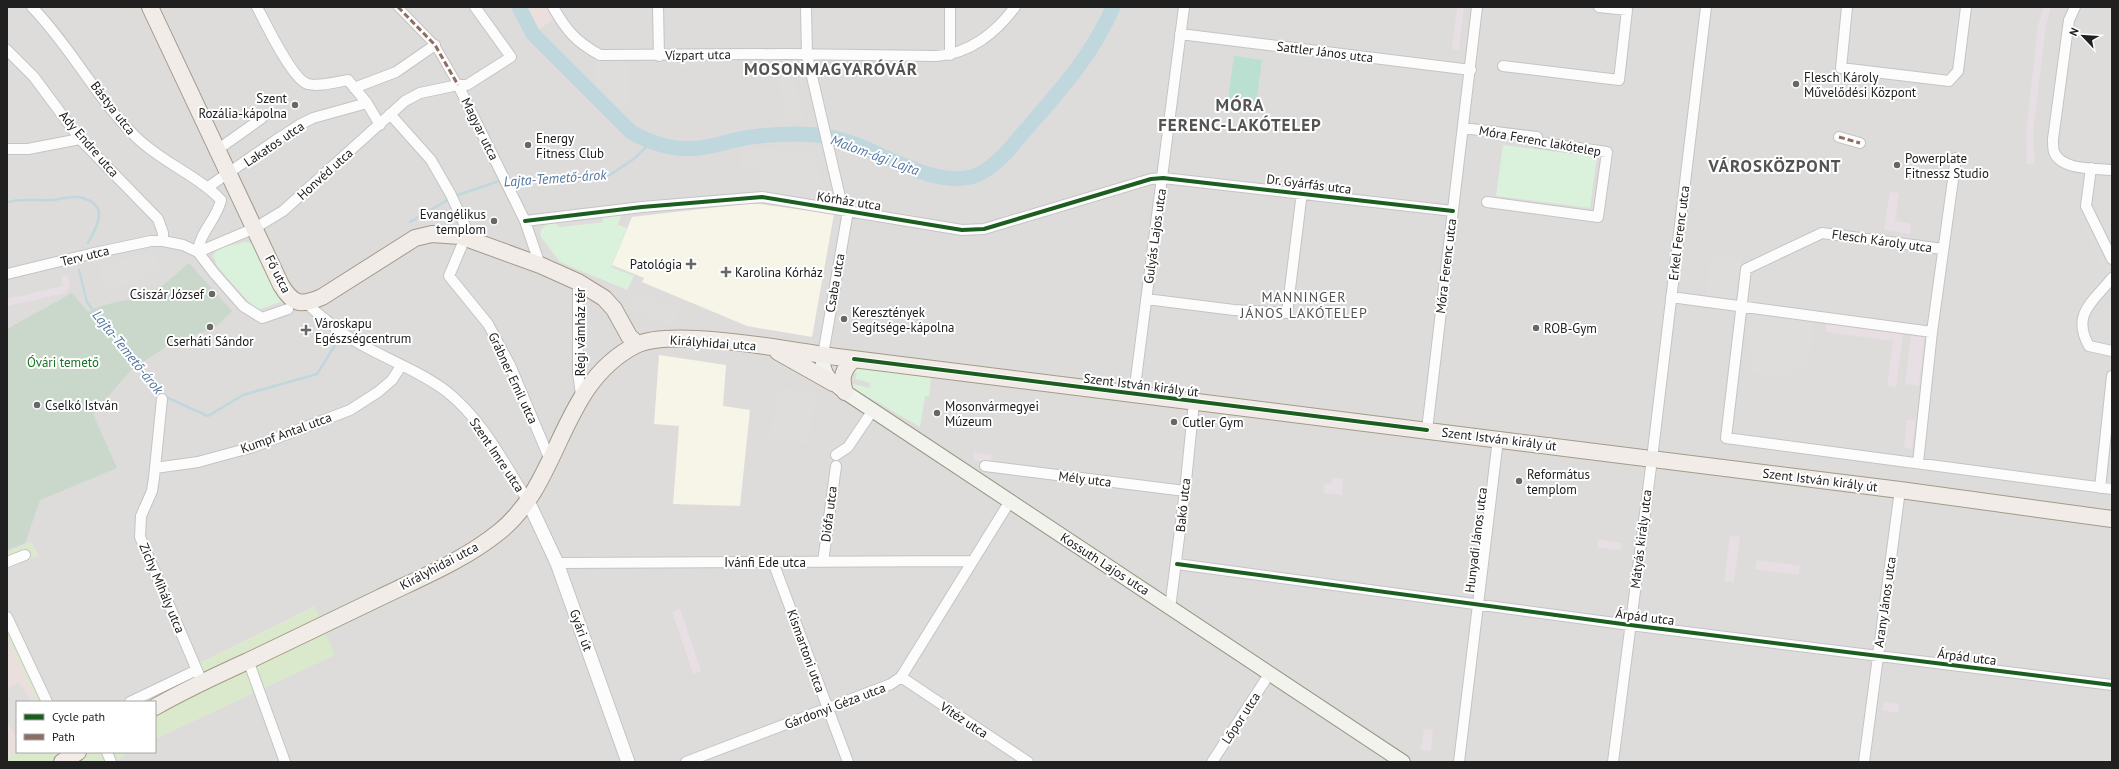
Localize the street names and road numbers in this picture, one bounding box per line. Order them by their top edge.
street label: Sattler János utca [1276,38,1374,66]
street label: Vízpart utca [664,46,731,64]
street label: Bástya utca [87,78,139,138]
street label: Magyar utca [458,95,502,163]
street label: Ady Endre utca [55,107,123,181]
street label: Lakatos utca [241,118,307,170]
street label: Móra Ferenc lakótelep [1478,122,1602,160]
street label: Honvéd utca [293,144,357,204]
street label: Dr. Gyárfás utca [1266,170,1352,198]
street label: Erkel Ferenc utca [1665,185,1693,281]
street label: Gulyás Lajos utca [1140,187,1170,285]
street label: Kórház utca [816,188,882,214]
street label: Móra Ferenc utca [1432,217,1460,315]
street label: Flesch Károly utca [1831,226,1933,256]
street label: Terv utca [59,242,111,270]
street label: Fő utca [261,252,295,296]
street label: Csaba utca [821,252,849,314]
street label: Régi vámház tér [572,287,589,376]
street label: Grábner Emil utca [484,329,542,427]
street label: Királyhidai utca [669,331,757,355]
street label: Szent István király út [1082,369,1200,401]
street label: Kumpf Antal utca [238,409,334,457]
street label: Szent Imre utca [466,414,528,496]
street label: Szent István király út [1440,423,1558,455]
street label: Szent István király út [1761,464,1879,496]
street label: Mély utca [1057,467,1113,491]
street label: Bakó utca [1172,477,1194,533]
street label: Diófa utca [817,485,841,543]
street label: Hunyadi János utca [1461,486,1491,594]
street label: Mátyás király utca [1626,489,1656,589]
street label: Kossuth Lajos utca [1057,529,1153,599]
street label: Királyhidai utca [397,538,481,594]
street label: Zichy Mihály utca [135,540,189,636]
street label: Ivánfi Ede utca [724,554,806,571]
street label: Arany János utca [1870,556,1900,648]
street label: Árpád utca [1614,605,1676,629]
street label: Gyári út [566,607,597,654]
street label: Kismartoni utca [783,607,829,695]
street label: Árpád utca [1936,645,1998,669]
street label: Gárdonyi Géza utca [782,679,888,733]
street label: Lőpor utca [1218,689,1264,747]
street label: Vitéz utca [936,698,991,742]

